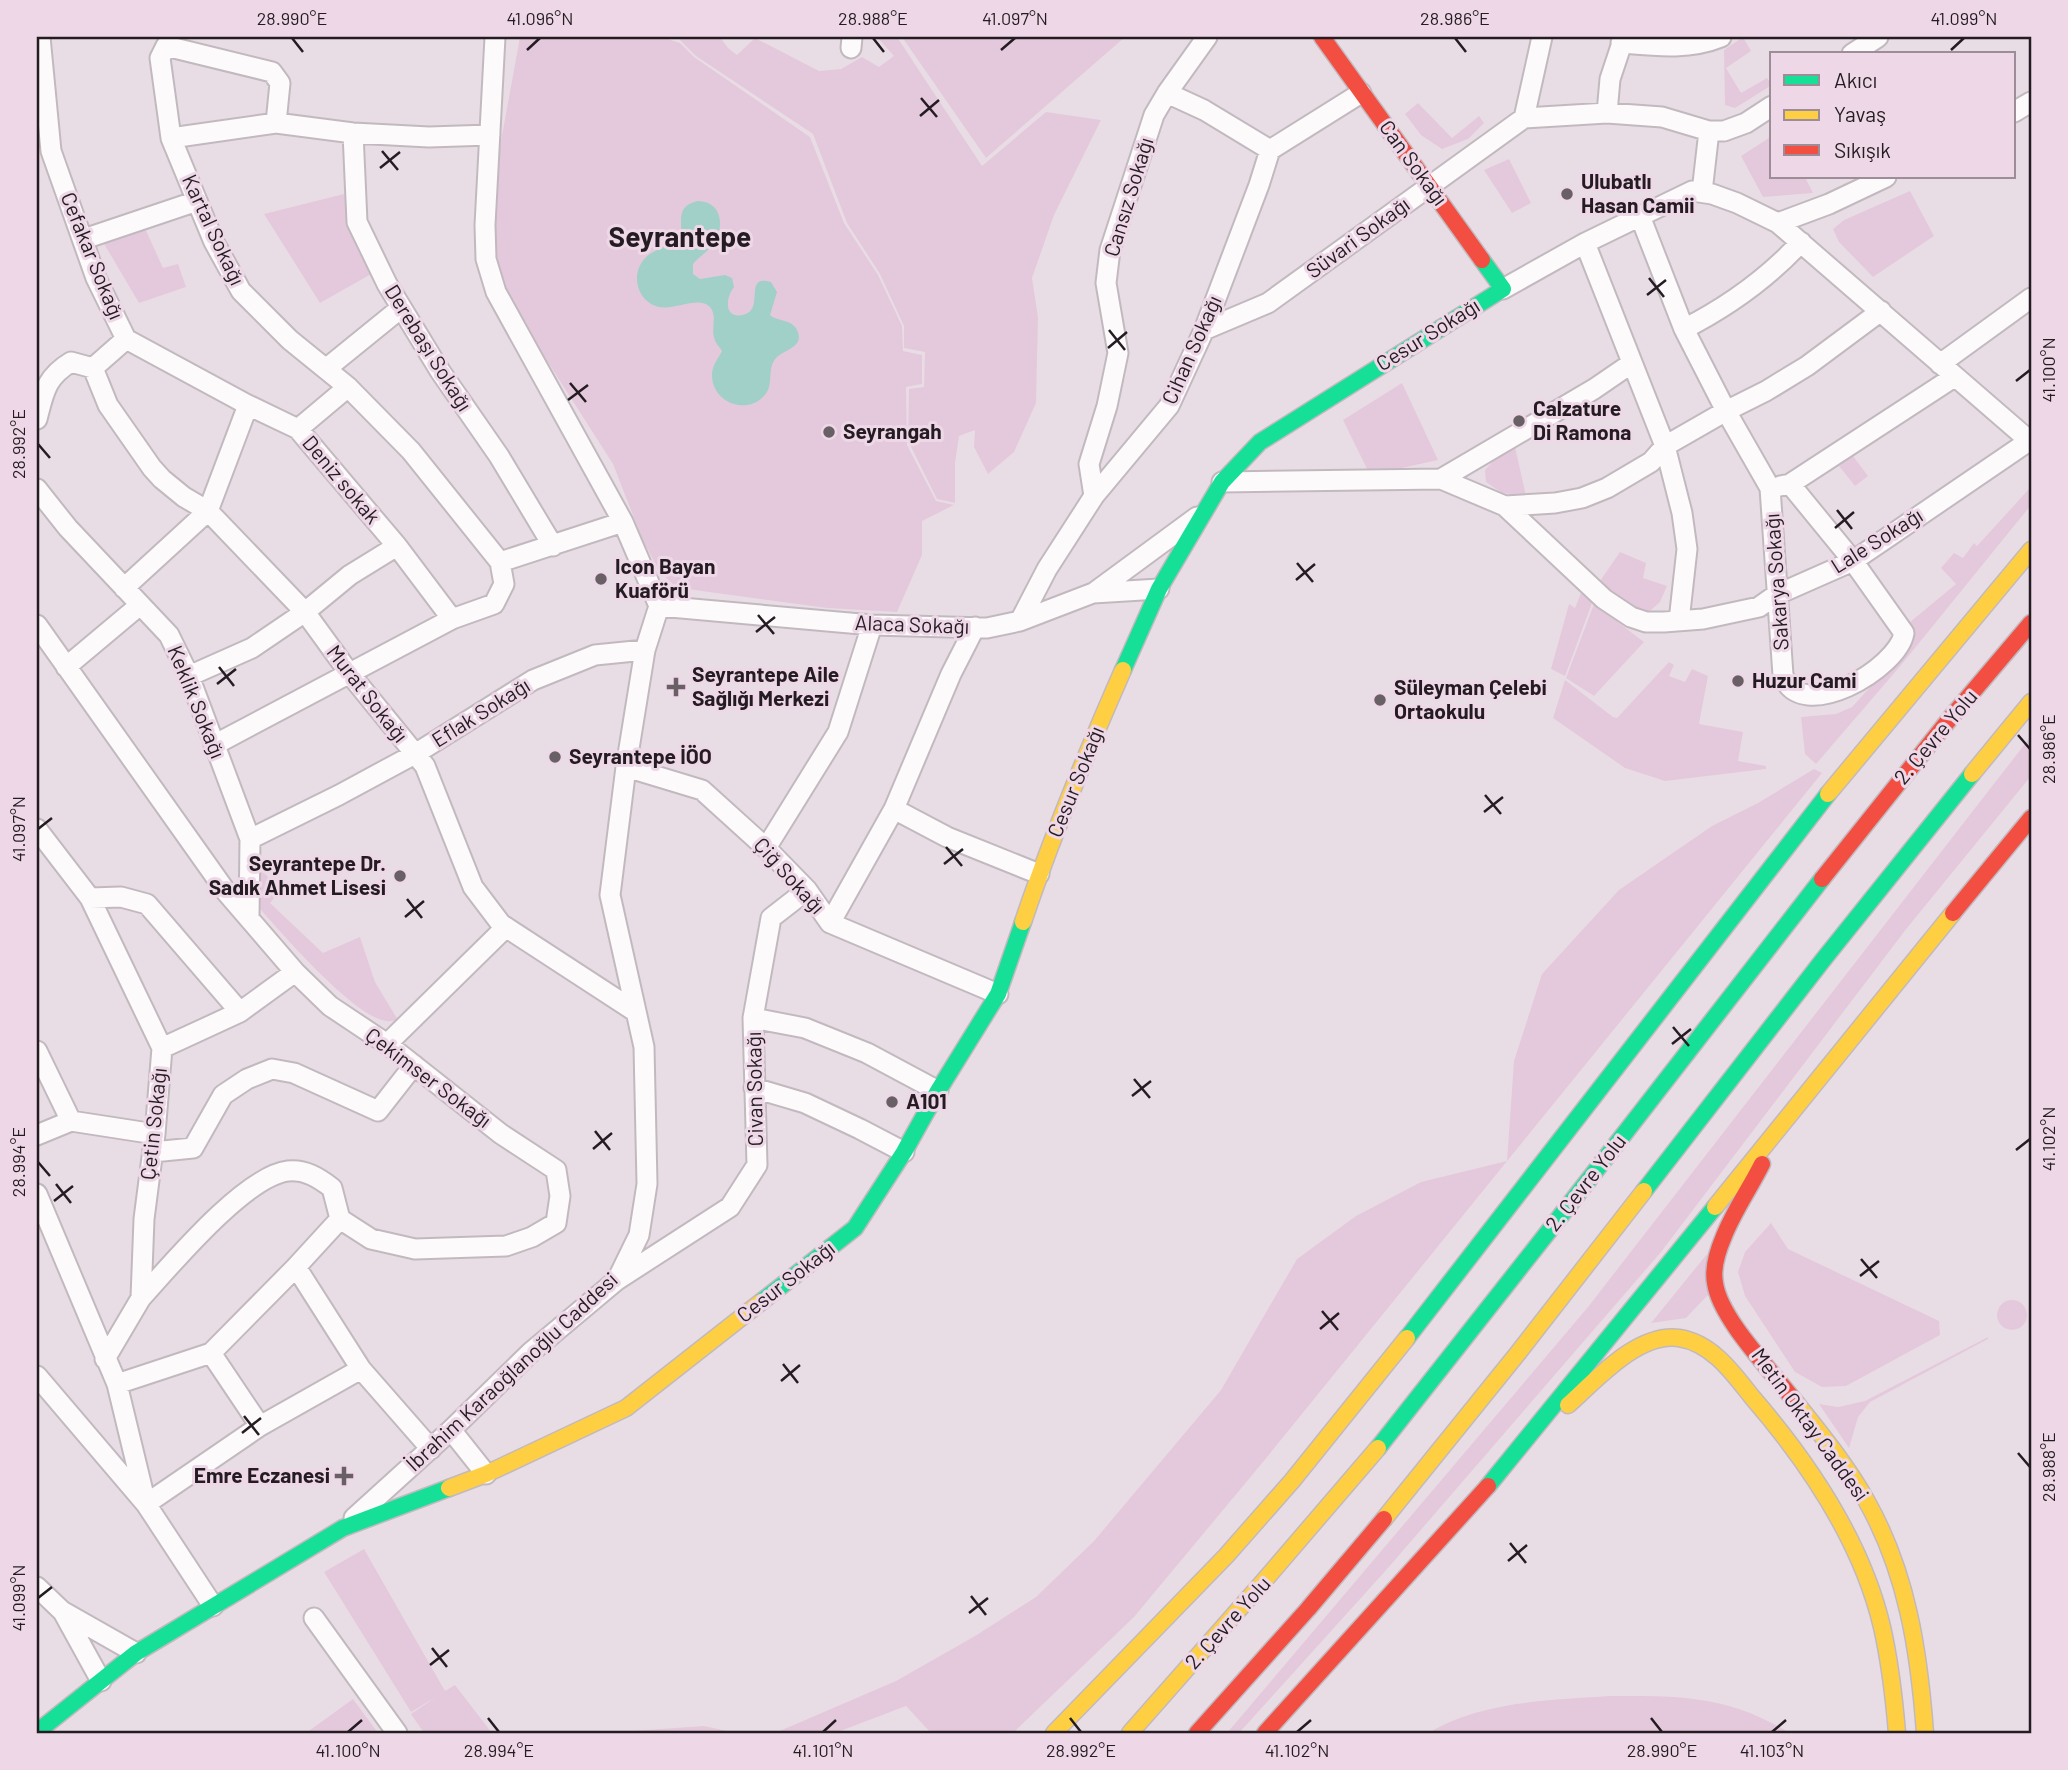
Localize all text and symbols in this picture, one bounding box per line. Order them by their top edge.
text: 28.990°E [257,7,327,29]
text: 41.096°N [507,7,573,29]
text: 28.988°E [838,7,908,29]
text: 41.097°N [982,7,1048,29]
text: 28.986°E [1420,7,1490,29]
text: 41.099°N [1931,7,1997,29]
legend [1770,52,2016,178]
text: Akıcı [1834,67,1877,92]
text: Yavaş [1834,101,1886,126]
street label: Can Sokağı [1375,115,1454,210]
street label: Cansız Sokağı [1098,134,1158,259]
text: Sıkışık [1834,137,1891,162]
place label: Ulubatlı Hasan Camii [1581,168,1695,217]
street label: Kartal Sokağı [178,170,251,289]
marker: Ulubatlı Hasan Camii [1559,186,1575,202]
street label: Cefakar Sokağı [57,188,130,323]
street label: Süvari Sokağı [1301,191,1414,283]
district label: Seyrantepe [609,219,751,253]
street label: Derebaşı Sokağı [380,279,478,415]
street label: Cihan Sokağı [1156,291,1226,408]
street label: Cesur Sokağı [1371,292,1484,375]
text: 41.100°N [2037,337,2059,403]
place label: Calzature Di Ramona [1533,395,1631,444]
text: 28.992°E [7,409,29,479]
marker: Calzature Di Ramona [1511,413,1527,429]
place label: Seyrangah [843,418,942,443]
marker: Seyrangah [821,424,837,440]
street label: Deniz sokak [298,430,386,528]
street label: Lale Sokağı [1826,502,1927,578]
street label: Sakarya Sokağı [1758,513,1793,651]
place label: Icon Bayan Kuaförü [615,553,715,602]
marker: Icon Bayan Kuaförü [593,571,609,587]
street label: Alaca Sokağı [854,609,970,638]
street label: Murat Sokağı [322,639,414,747]
street label: Keklik Sokağı [163,641,231,762]
place label: Seyrantepe Aile Sağlığı Merkezi [692,661,839,710]
place label: Huzur Cami [1752,667,1857,692]
street label: Eflak Sokağı [427,672,534,752]
marker: Huzur Cami [1730,673,1746,689]
place label: Süleyman Çelebi Ortaokulu [1394,674,1547,723]
marker: Seyrantepe Aile Sağlığı Merkezi [666,677,686,697]
street label: 2. Çevre Yolu [1888,684,1982,788]
marker: Süleyman Çelebi Ortaokulu [1372,692,1388,708]
text: 28.986°E [2037,714,2059,784]
street label: Cesur Sokağı [1041,722,1108,841]
place label: Seyrantepe İÖO [569,743,712,768]
marker: Seyrantepe İÖO [547,749,563,765]
text: 41.097°N [7,796,29,862]
street label: Çiğ Sokağı [749,832,831,918]
place label: Seyrantepe Dr. Sadık Ahmet Lisesi [209,850,386,899]
marker: Seyrantepe Dr. Sadık Ahmet Lisesi [392,868,408,884]
street label: Çekimser Sokağı [361,1021,497,1132]
street label: Civan Sokağı [740,1032,767,1147]
street label: Çetin Sokağı [134,1066,171,1181]
place label: A101 [906,1088,947,1113]
marker: A101 [884,1094,900,1110]
text: 41.102°N [2037,1107,2059,1171]
text: 28.994°E [7,1127,29,1197]
street label: 2. Çevre Yolu [1539,1129,1630,1235]
street label: Cesur Sokağı [731,1235,839,1327]
street label: İbrahim Karaoğlanoğlu Caddesi [400,1266,622,1476]
street label: Metin Oktay Caddesi [1747,1343,1875,1505]
text: 28.988°E [2037,1432,2059,1502]
place label: Emre Eczanesi [194,1462,330,1487]
marker: Emre Eczanesi [336,1468,352,1484]
text: 41.099°N [7,1565,29,1631]
street label: 2. Çevre Yolu [1179,1571,1275,1673]
text: 41.100°N [315,1739,381,1761]
text: 28.994°E [464,1739,534,1761]
text: 41.101°N [793,1739,853,1761]
text: 28.992°E [1046,1739,1116,1761]
text: 41.102°N [1265,1739,1329,1761]
text: 28.990°E [1627,1739,1697,1761]
text: 41.103°N [1740,1739,1804,1761]

